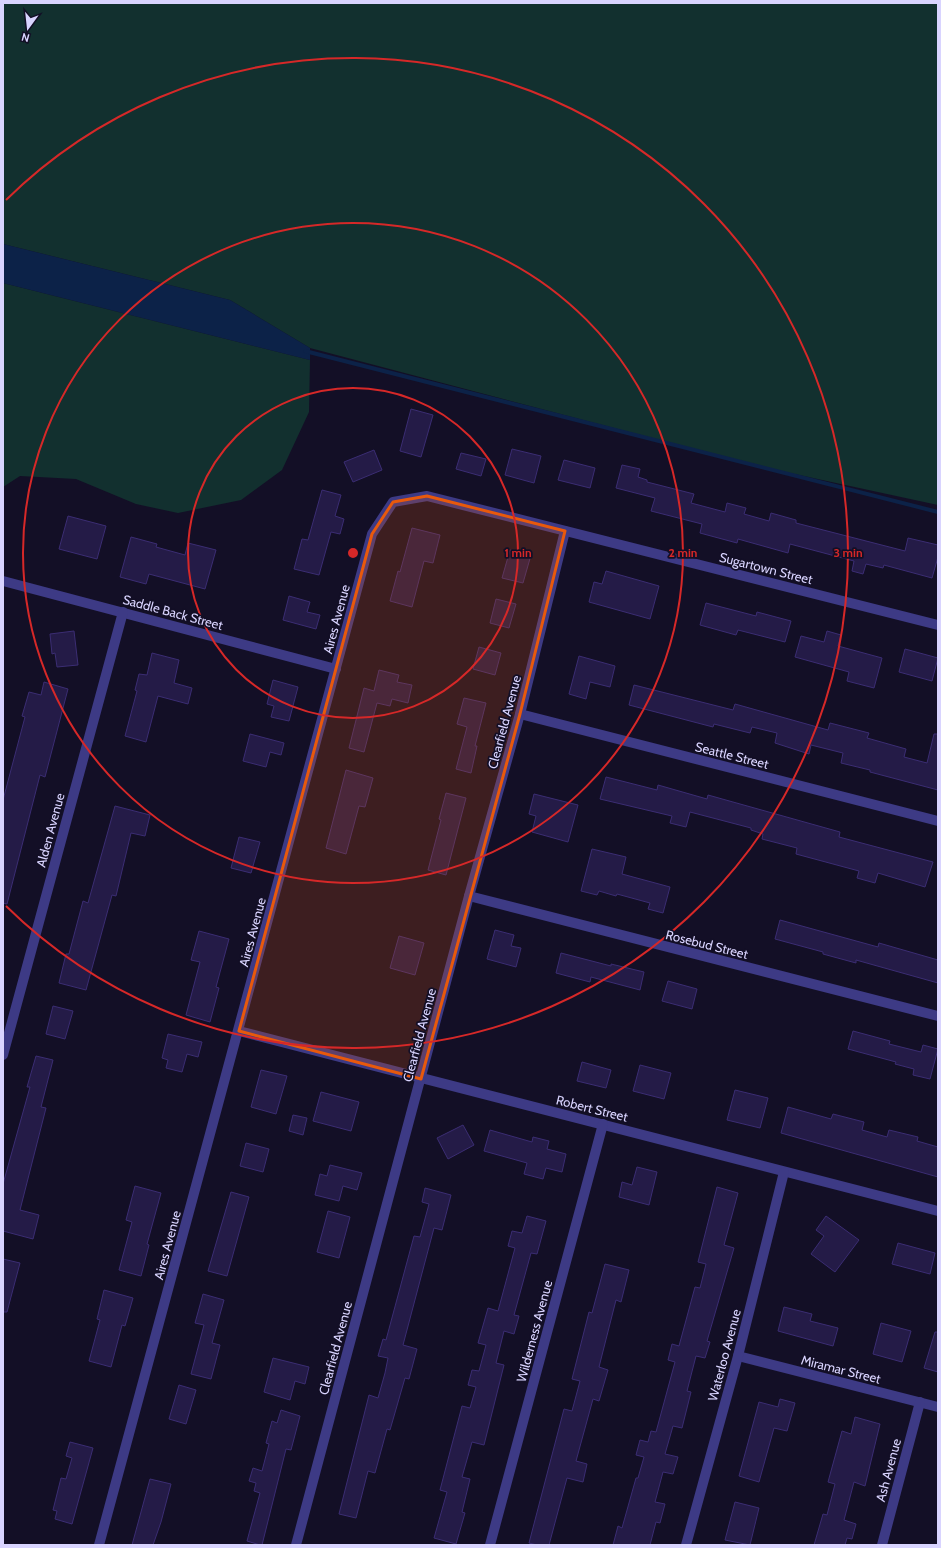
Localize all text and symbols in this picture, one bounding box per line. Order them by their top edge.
north arrow [8,8,48,48]
text: N [20,30,31,45]
text: 1 min [504,545,532,560]
text: 2 min [669,545,697,560]
text: 3 min [833,545,863,560]
centre of rings [346,546,360,560]
street label: Sugartown Street [718,549,815,587]
street label: Aires Avenue [319,582,353,655]
street label: Saddle Back Street [121,591,225,633]
street label: Clearfield Avenue [484,673,524,770]
street label: Seattle Street [694,738,771,772]
street label: Alden Avenue [32,791,68,869]
street label: Aires Avenue [235,895,269,968]
street label: Rosebud Street [664,926,750,962]
street label: Clearfield Avenue [399,986,439,1083]
street label: Robert Street [554,1091,630,1125]
street label: Aires Avenue [150,1208,184,1281]
street label: Wilderness Avenue [513,1278,555,1384]
street label: Clearfield Avenue [315,1299,355,1396]
street label: Waterloo Avenue [704,1307,744,1403]
street label: Miramar Street [800,1351,883,1387]
street label: Ash Avenue [872,1436,904,1503]

